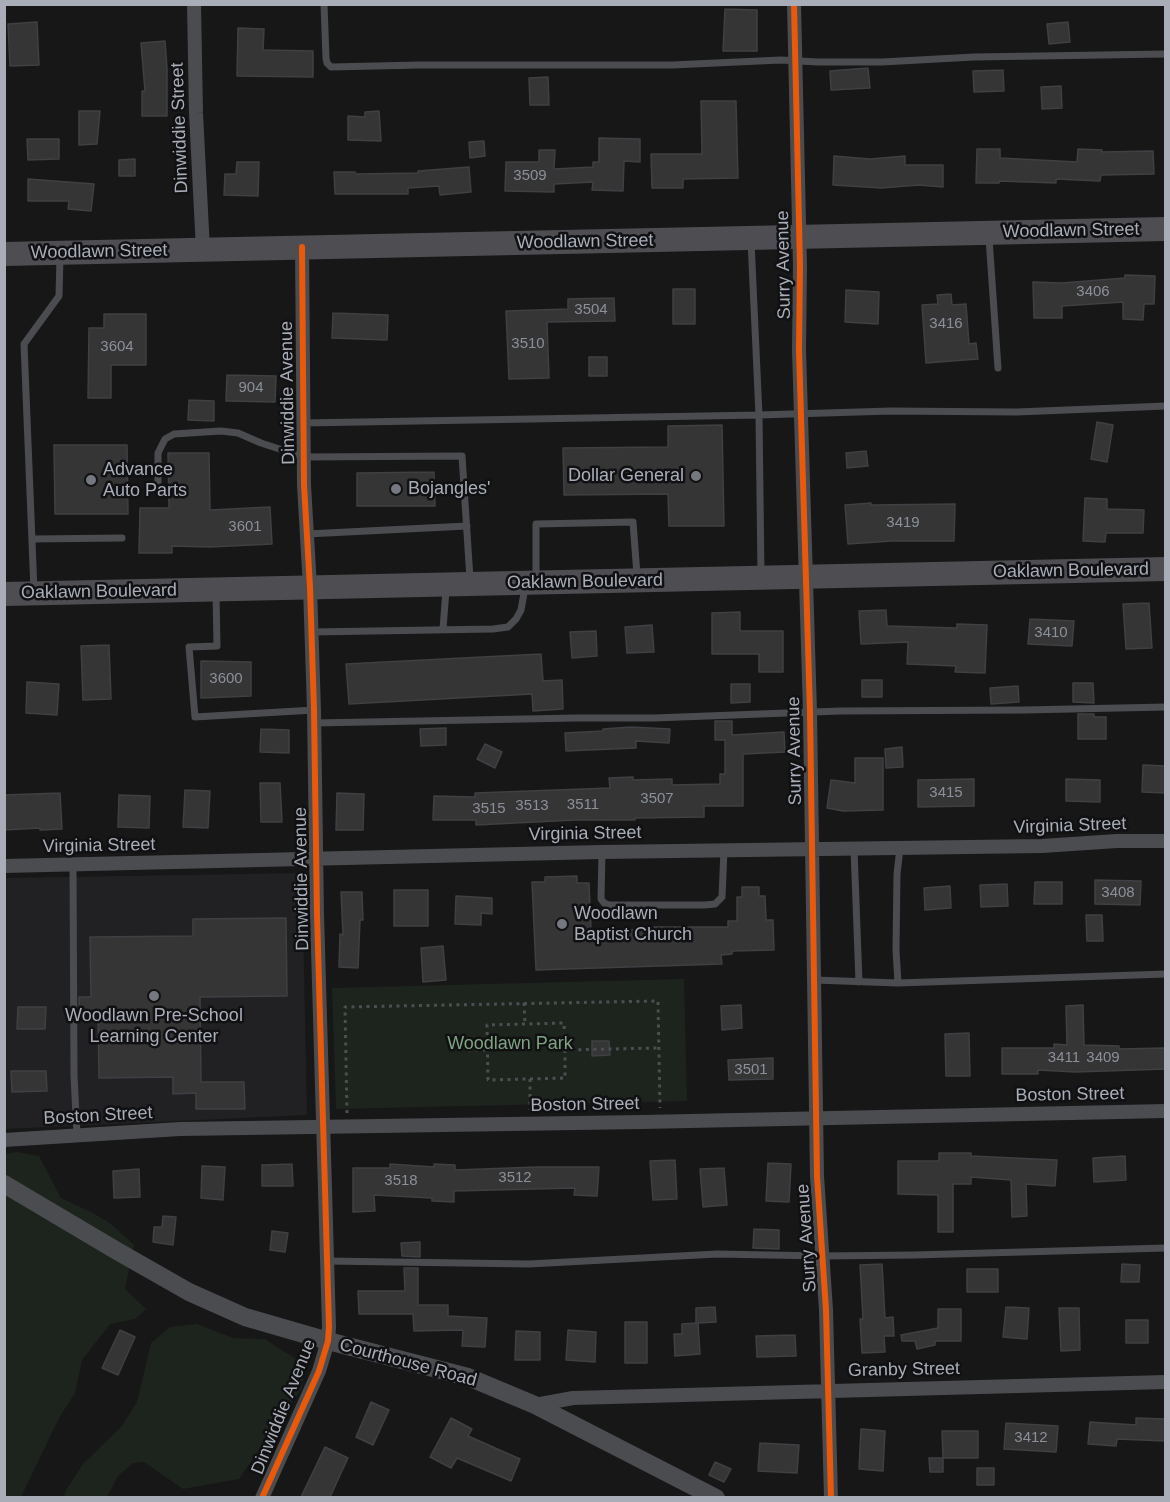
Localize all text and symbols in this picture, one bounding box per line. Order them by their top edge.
street label: Dinwiddie Street [167,62,193,194]
house number: 3509 [513,167,547,185]
street label: Surry Avenue [772,210,796,320]
street label: Woodlawn Street [1002,219,1140,243]
street label: Woodlawn Street [516,230,654,254]
street label: Woodlawn Street [30,240,168,264]
house number: 3406 [1076,283,1110,301]
house number: 3504 [574,301,608,319]
house number: 3416 [929,315,963,333]
street label: Dinwiddie Avenue [276,321,300,465]
house number: 3510 [511,335,545,353]
house number: 3604 [100,338,134,356]
house number: 904 [238,379,264,397]
place label: Advance Auto Parts [103,459,187,502]
place label: Dollar General [568,465,684,487]
marker: Dollar General [689,469,703,483]
marker: Advance Auto Parts [84,473,98,487]
place label: Bojangles' [408,478,490,500]
marker: Bojangles' [389,482,403,496]
house number: 3419 [886,514,920,532]
house number: 3601 [228,518,262,536]
street label: Oaklawn Boulevard [993,559,1149,583]
street label: Oaklawn Boulevard [507,570,663,594]
street label: Oaklawn Boulevard [21,580,177,604]
house number: 3410 [1034,624,1068,642]
house number: 3600 [209,670,243,688]
street label: Surry Avenue [783,696,807,806]
house number: 3415 [929,784,963,802]
house number: 3507 [640,790,674,808]
house number: 3511 [567,796,599,814]
house number: 3513 [515,797,549,815]
house number: 3515 [472,800,506,818]
street label: Dinwiddie Avenue [290,807,314,951]
street label: Virginia Street [1013,813,1127,839]
street label: Virginia Street [528,822,642,846]
street label: Virginia Street [42,834,156,858]
house number: 3408 [1101,884,1135,902]
place label: Woodlawn Baptist Church [574,903,692,946]
marker: Woodlawn Baptist Church [555,917,569,931]
marker: Woodlawn Pre-School Learning Center [147,989,161,1003]
place label: Woodlawn Pre-School Learning Center [65,1005,243,1048]
park label: Woodlawn Park [447,1033,573,1055]
house number: 3411 [1048,1049,1080,1067]
house number: 3409 [1086,1049,1120,1067]
house number: 3501 [734,1061,768,1079]
street label: Boston Street [1015,1083,1125,1107]
street label: Boston Street [530,1093,640,1117]
street label: Boston Street [43,1102,153,1130]
house number: 3512 [498,1169,532,1187]
house number: 3518 [384,1172,418,1190]
street label: Surry Avenue [792,1183,822,1293]
street label: Courthouse Road [337,1334,479,1392]
street label: Dinwiddie Avenue [247,1336,321,1478]
street label: Granby Street [848,1358,960,1382]
house number: 3412 [1014,1429,1048,1447]

